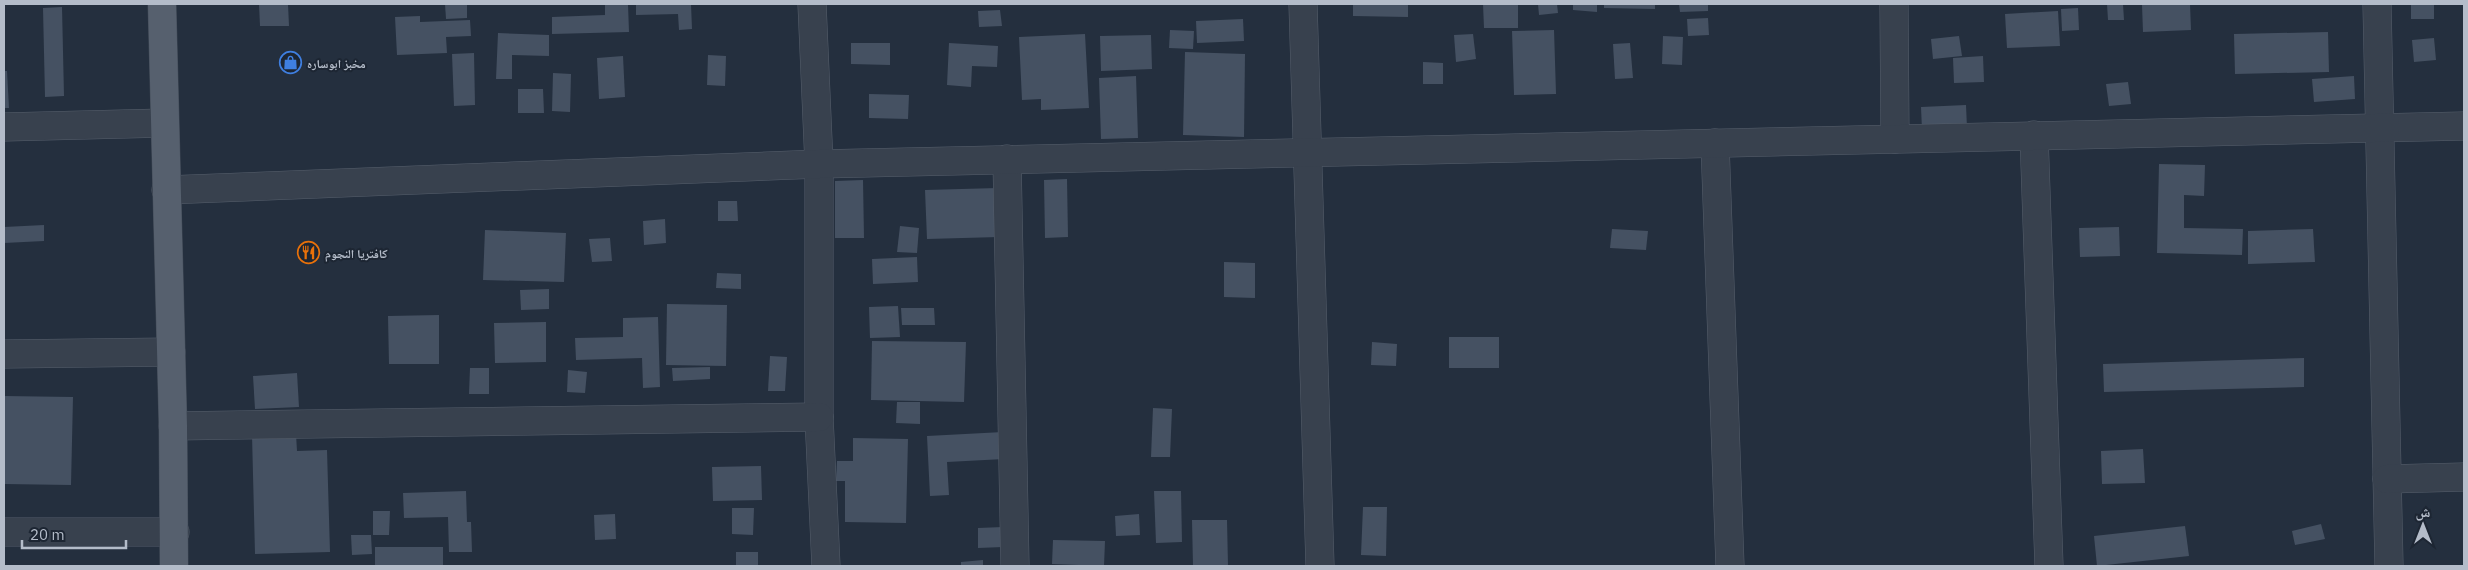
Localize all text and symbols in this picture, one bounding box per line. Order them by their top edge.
shop icon: مخبز ابوساره [279,51,303,75]
place label: مخبز ابوساره [307,56,366,71]
restaurant icon: كافتريا النجوم [297,241,321,265]
place label: كافتريا النجوم [325,246,388,262]
north arrow [2398,500,2448,550]
text: ش [2416,503,2431,521]
scale bar [22,518,126,550]
text: 20 m [30,525,65,544]

